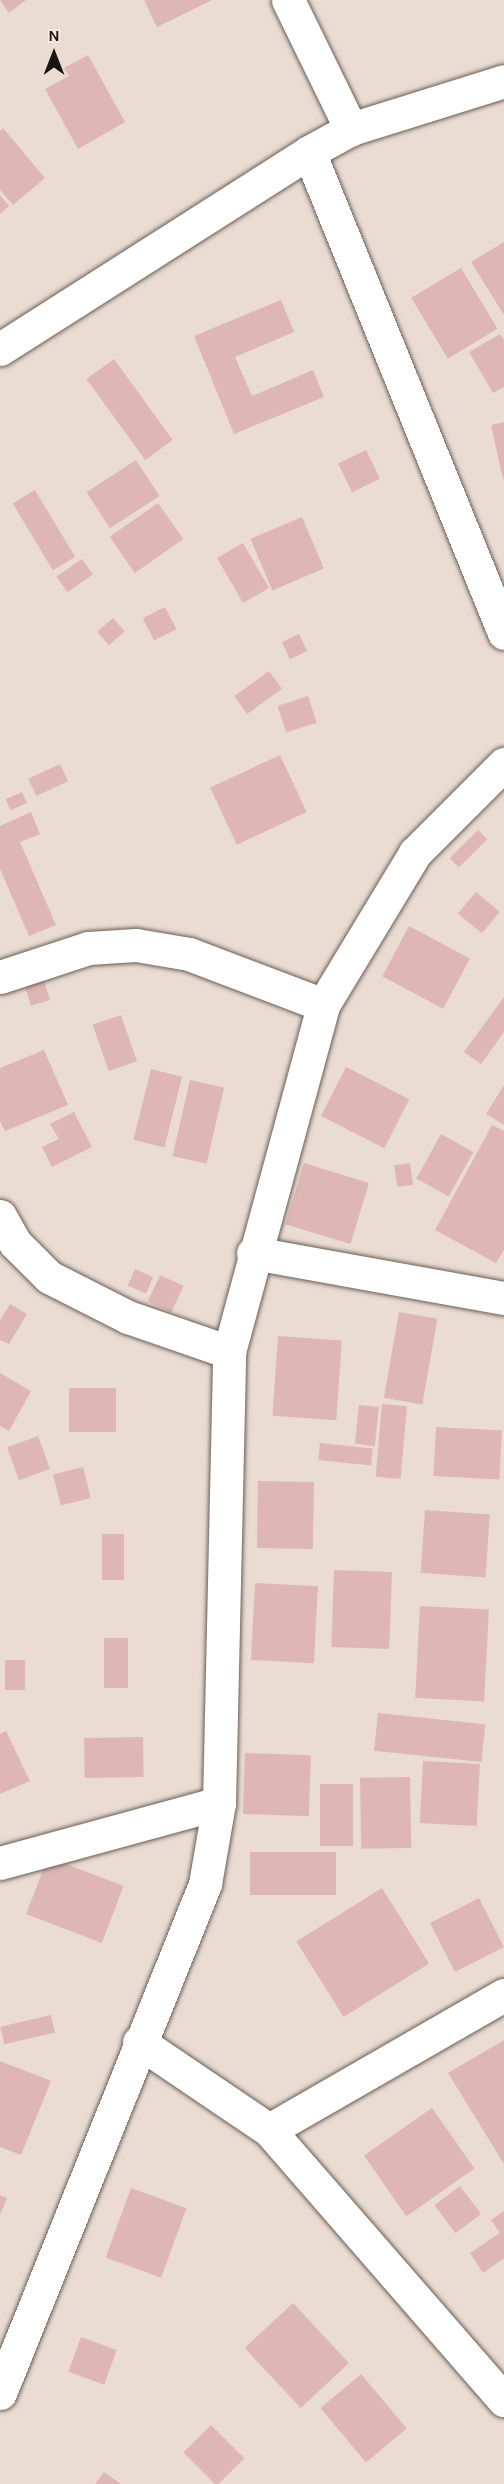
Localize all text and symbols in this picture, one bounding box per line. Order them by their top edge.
north arrow [24,24,84,84]
text: N [48,26,60,45]

